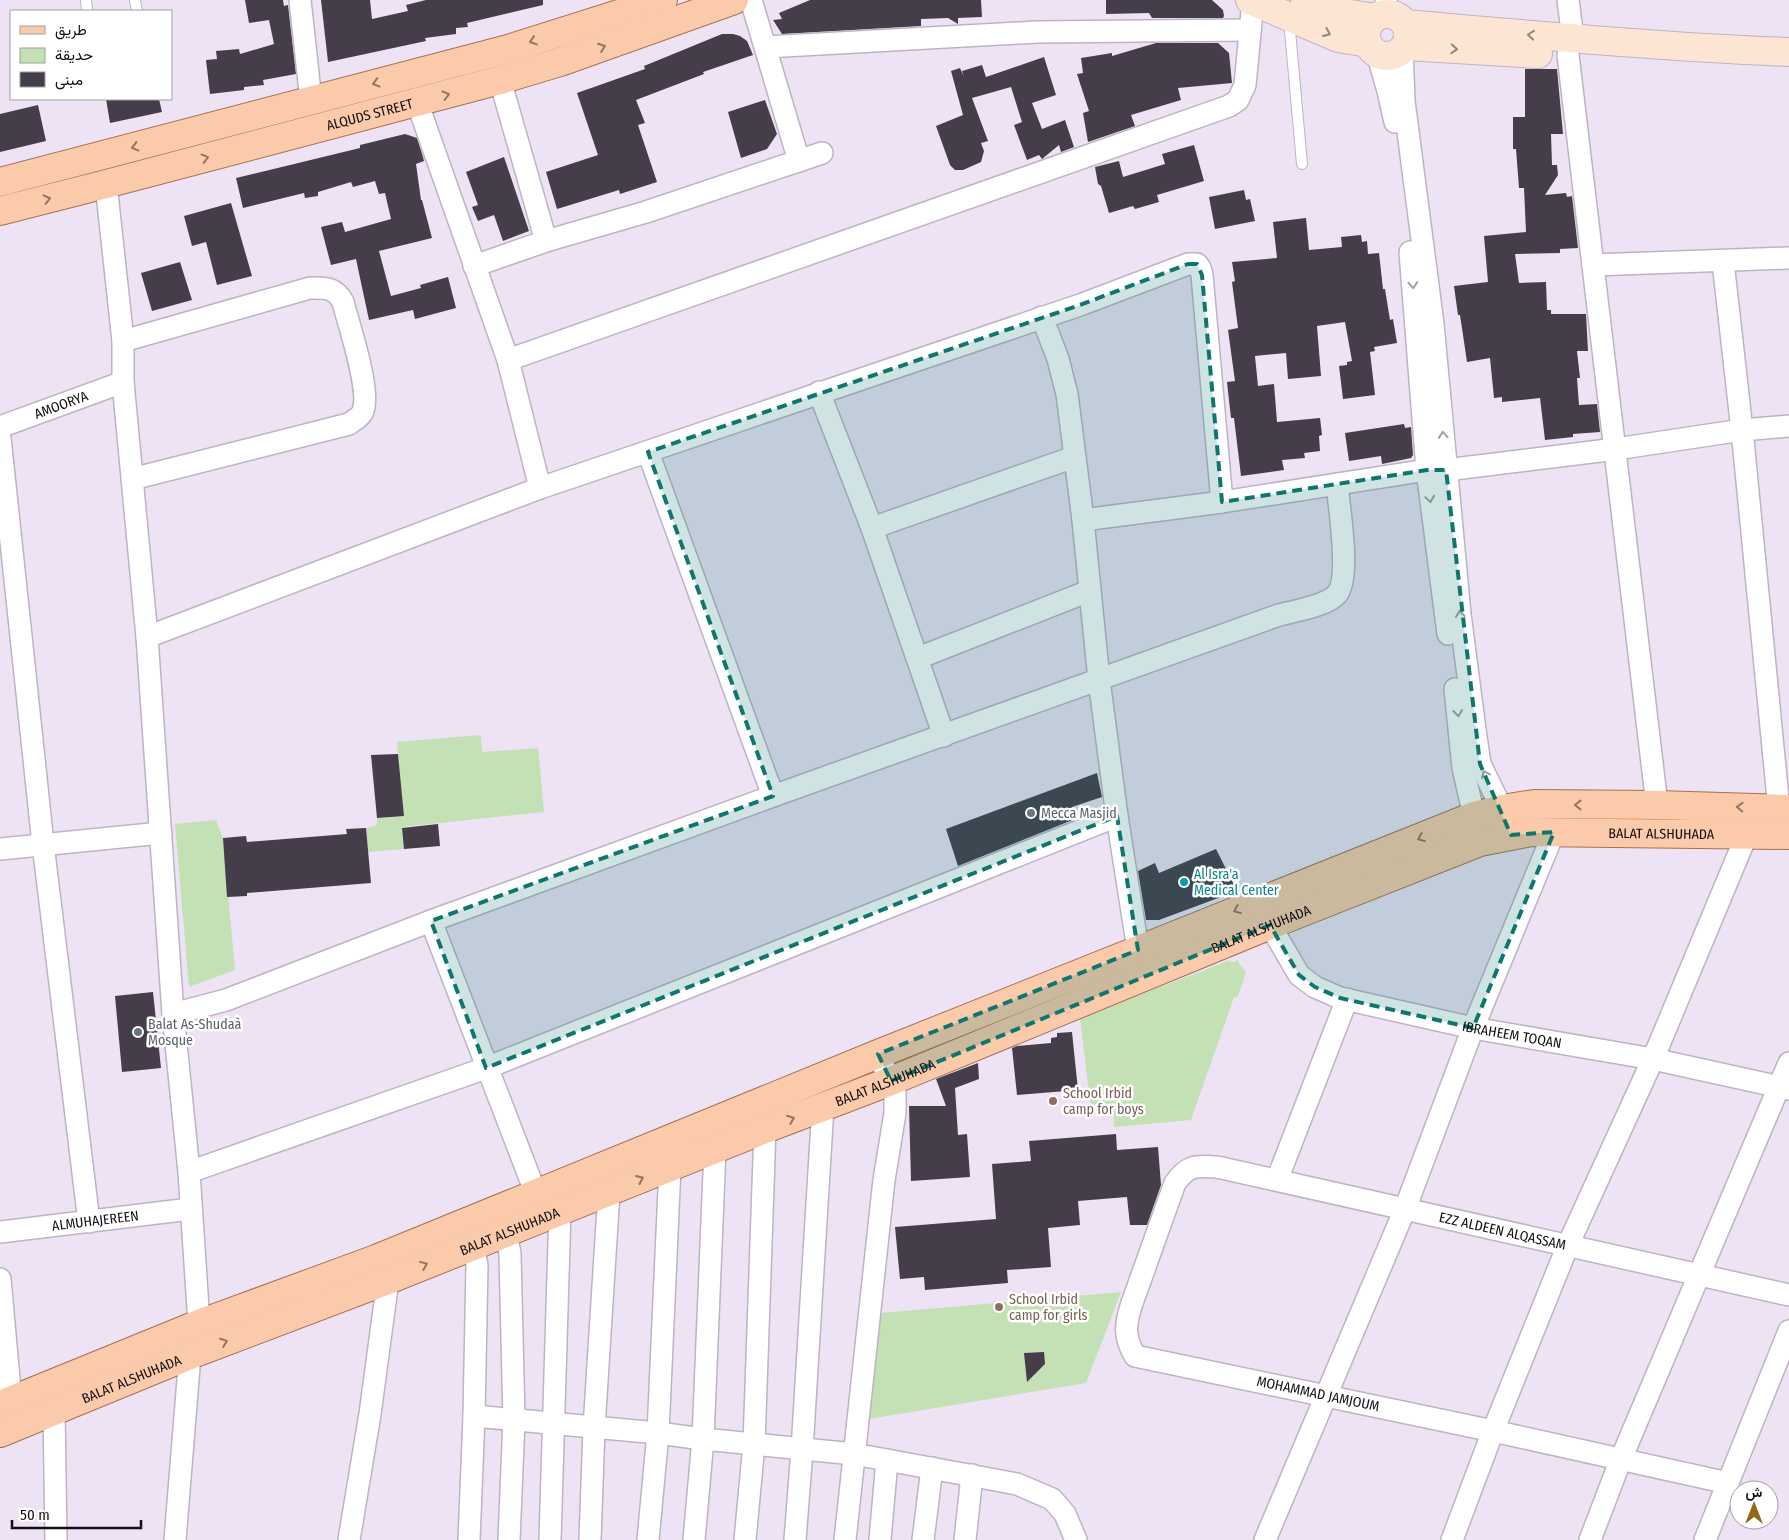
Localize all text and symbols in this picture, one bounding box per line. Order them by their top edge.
legend [10,10,172,100]
text: طريق [55,21,87,40]
one-way arrow [1322,27,1331,38]
one-way arrow [1527,30,1535,41]
one-way arrow [530,35,538,45]
one-way arrow [597,43,605,53]
one-way arrow [1450,43,1458,54]
text: حديقة [55,46,93,64]
text: مبنى [55,71,83,90]
one-way arrow [373,78,381,88]
one-way arrow [442,90,451,101]
street label: ALQUDS STREET [324,95,415,134]
one-way arrow [130,141,139,152]
one-way arrow [200,154,208,164]
one-way arrow [43,194,52,205]
one-way arrow [1407,281,1418,289]
street label: AMOORYA [32,387,91,422]
one-way arrow [1438,431,1449,439]
one-way arrow [1425,495,1435,504]
one-way arrow [1455,610,1466,618]
one-way arrow [1452,709,1463,717]
one-way arrow [1481,770,1492,779]
one-way arrow [1574,800,1582,810]
one-way arrow [1736,802,1744,813]
place label: Mecca Masjid [1041,805,1117,822]
marker: Mecca Masjid [1025,807,1037,819]
street label: BALAT ALSHUHADA [1608,824,1715,843]
one-way arrow [1417,831,1426,842]
place label: Al Isra'a Medical Center [1194,866,1279,899]
marker: Al Isra'a Medical Center [1178,876,1190,888]
street label: BALAT ALSHUHADA [1209,901,1314,957]
one-way arrow [1233,904,1242,915]
place label: Balat As-Shudaà Mosque [148,1016,241,1049]
street label: IBRAHEEM TOQAN [1461,1017,1563,1052]
marker: Balat As-Shudaà Mosque [132,1026,144,1038]
street label: BALAT ALSHUHADA [833,1055,938,1110]
place label: School Irbid camp for boys [1063,1085,1144,1118]
marker: School Irbid camp for boys [1047,1095,1059,1107]
one-way arrow [786,1115,795,1125]
one-way arrow [635,1175,644,1186]
street label: BALAT ALSHUHADA [457,1204,562,1259]
street label: ALMUHAJEREEN [51,1207,140,1234]
street label: EZZ ALDEEN ALQASSAM [1437,1208,1568,1253]
one-way arrow [419,1261,428,1272]
place label: School Irbid camp for girls [1009,1291,1088,1324]
marker: School Irbid camp for girls [993,1301,1005,1313]
one-way arrow [219,1338,227,1348]
street label: BALAT ALSHUHADA [79,1351,184,1407]
street label: MOHAMMAD JAMJOUM [1255,1373,1381,1415]
north arrow [1729,1480,1779,1530]
text: ش [1746,1484,1763,1501]
scale bar [12,1498,141,1530]
text: 50 m [20,1506,50,1524]

